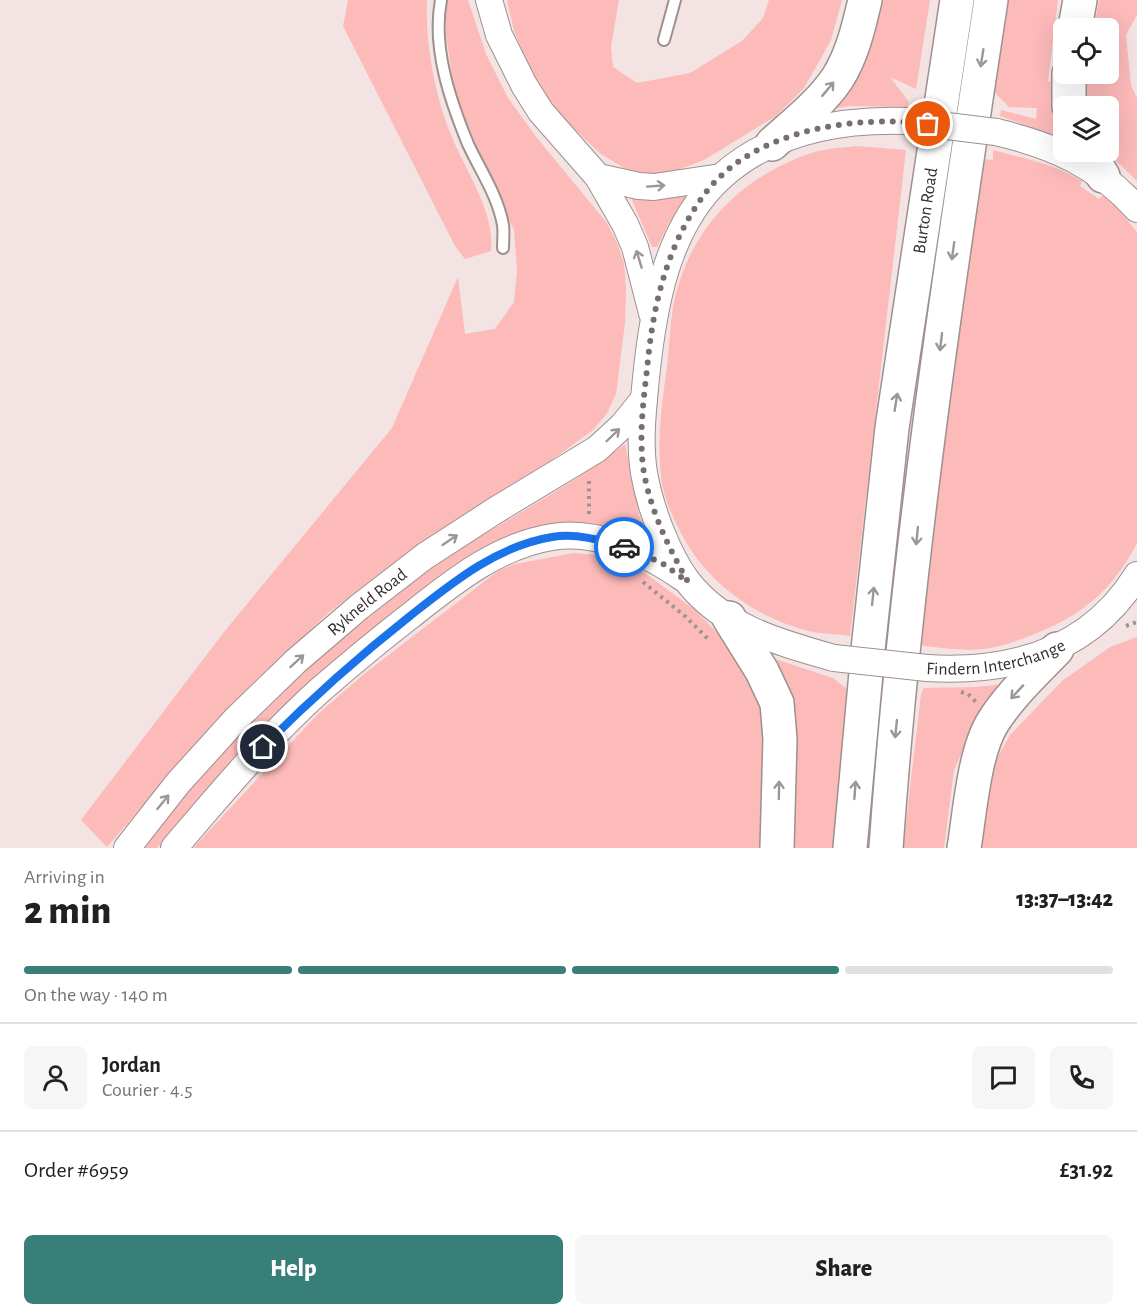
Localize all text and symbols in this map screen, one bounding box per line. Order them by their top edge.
map controls [1053,18,1119,162]
button: locate [1053,18,1119,84]
one-way arrow [977,47,988,67]
one-way arrow [822,81,835,97]
button: layers [1053,96,1119,162]
pin [902,98,953,149]
icon: bag [911,107,944,140]
street label: Burton Road [911,167,941,255]
one-way arrow [645,180,665,191]
one-way arrow [948,240,959,260]
one-way arrow [633,250,644,269]
one-way arrow [935,332,946,351]
one-way arrow [890,393,901,412]
one-way arrow [606,427,621,442]
courier [594,517,654,577]
one-way arrow [911,525,922,545]
icon: car [608,531,641,564]
one-way arrow [441,534,457,546]
street label: Rykneld Road [325,566,411,640]
one-way arrow [868,586,879,606]
street label: Findern Interchange [926,637,1068,679]
one-way arrow [289,654,304,668]
one-way arrow [1010,684,1024,699]
one-way arrow [890,719,901,739]
pin [237,721,288,772]
icon: home [246,730,279,763]
one-way arrow [773,780,785,800]
one-way arrow [849,780,860,800]
one-way arrow [156,795,170,810]
text: Arriving in [24,867,105,887]
text: 13:37–13:42 [1016,888,1113,910]
text: 2 min [24,892,111,931]
text: On the way · 140 m [24,985,168,1005]
button: person [24,1046,87,1109]
button: chat [972,1046,1035,1109]
button: phone [1050,1046,1113,1109]
text: Jordan [102,1054,161,1076]
text: Courier · 4.5 [102,1080,193,1100]
text: Order #6959 [24,1159,129,1181]
text: £31.92 [1060,1159,1113,1181]
button: Help [24,1235,563,1304]
button: Share [575,1235,1113,1304]

